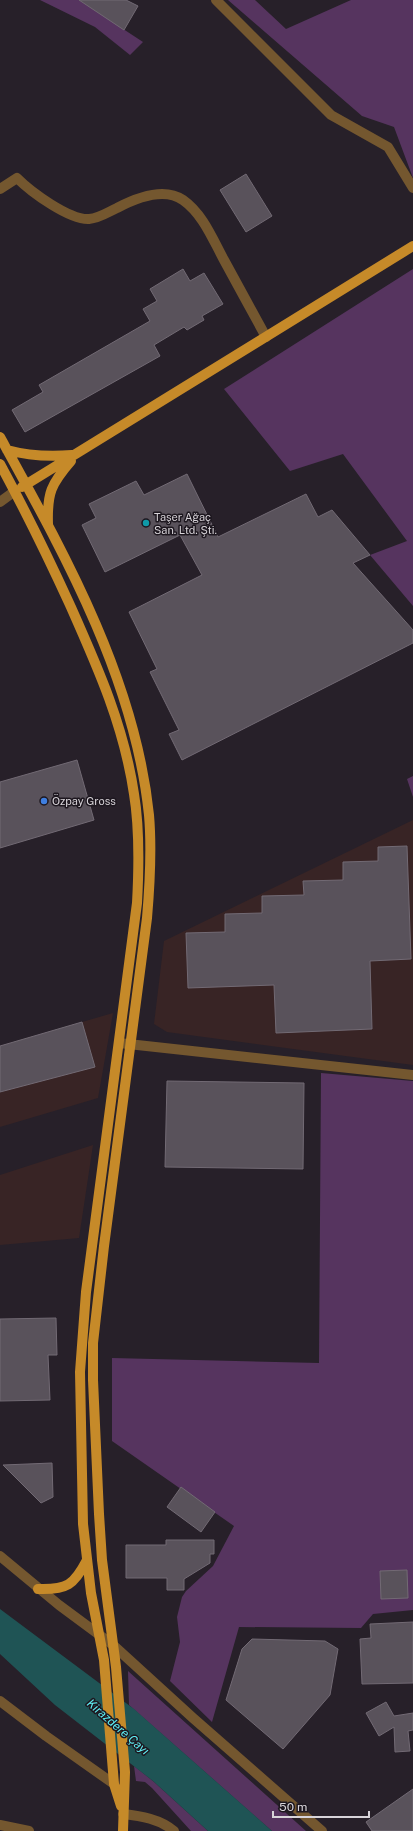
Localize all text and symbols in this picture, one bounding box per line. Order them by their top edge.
place label: Taşer Ağaç San. Ltd. Şti. [154,511,217,537]
marker: Taşer Ağaç San. Ltd. Şti. [141,518,151,528]
place label: Özpay Gross [52,794,116,807]
marker: Özpay Gross [39,796,49,806]
water label: Kirazdere Çayı [84,1696,152,1758]
scale bar [273,1793,369,1819]
text: 50 m [279,1800,307,1814]

